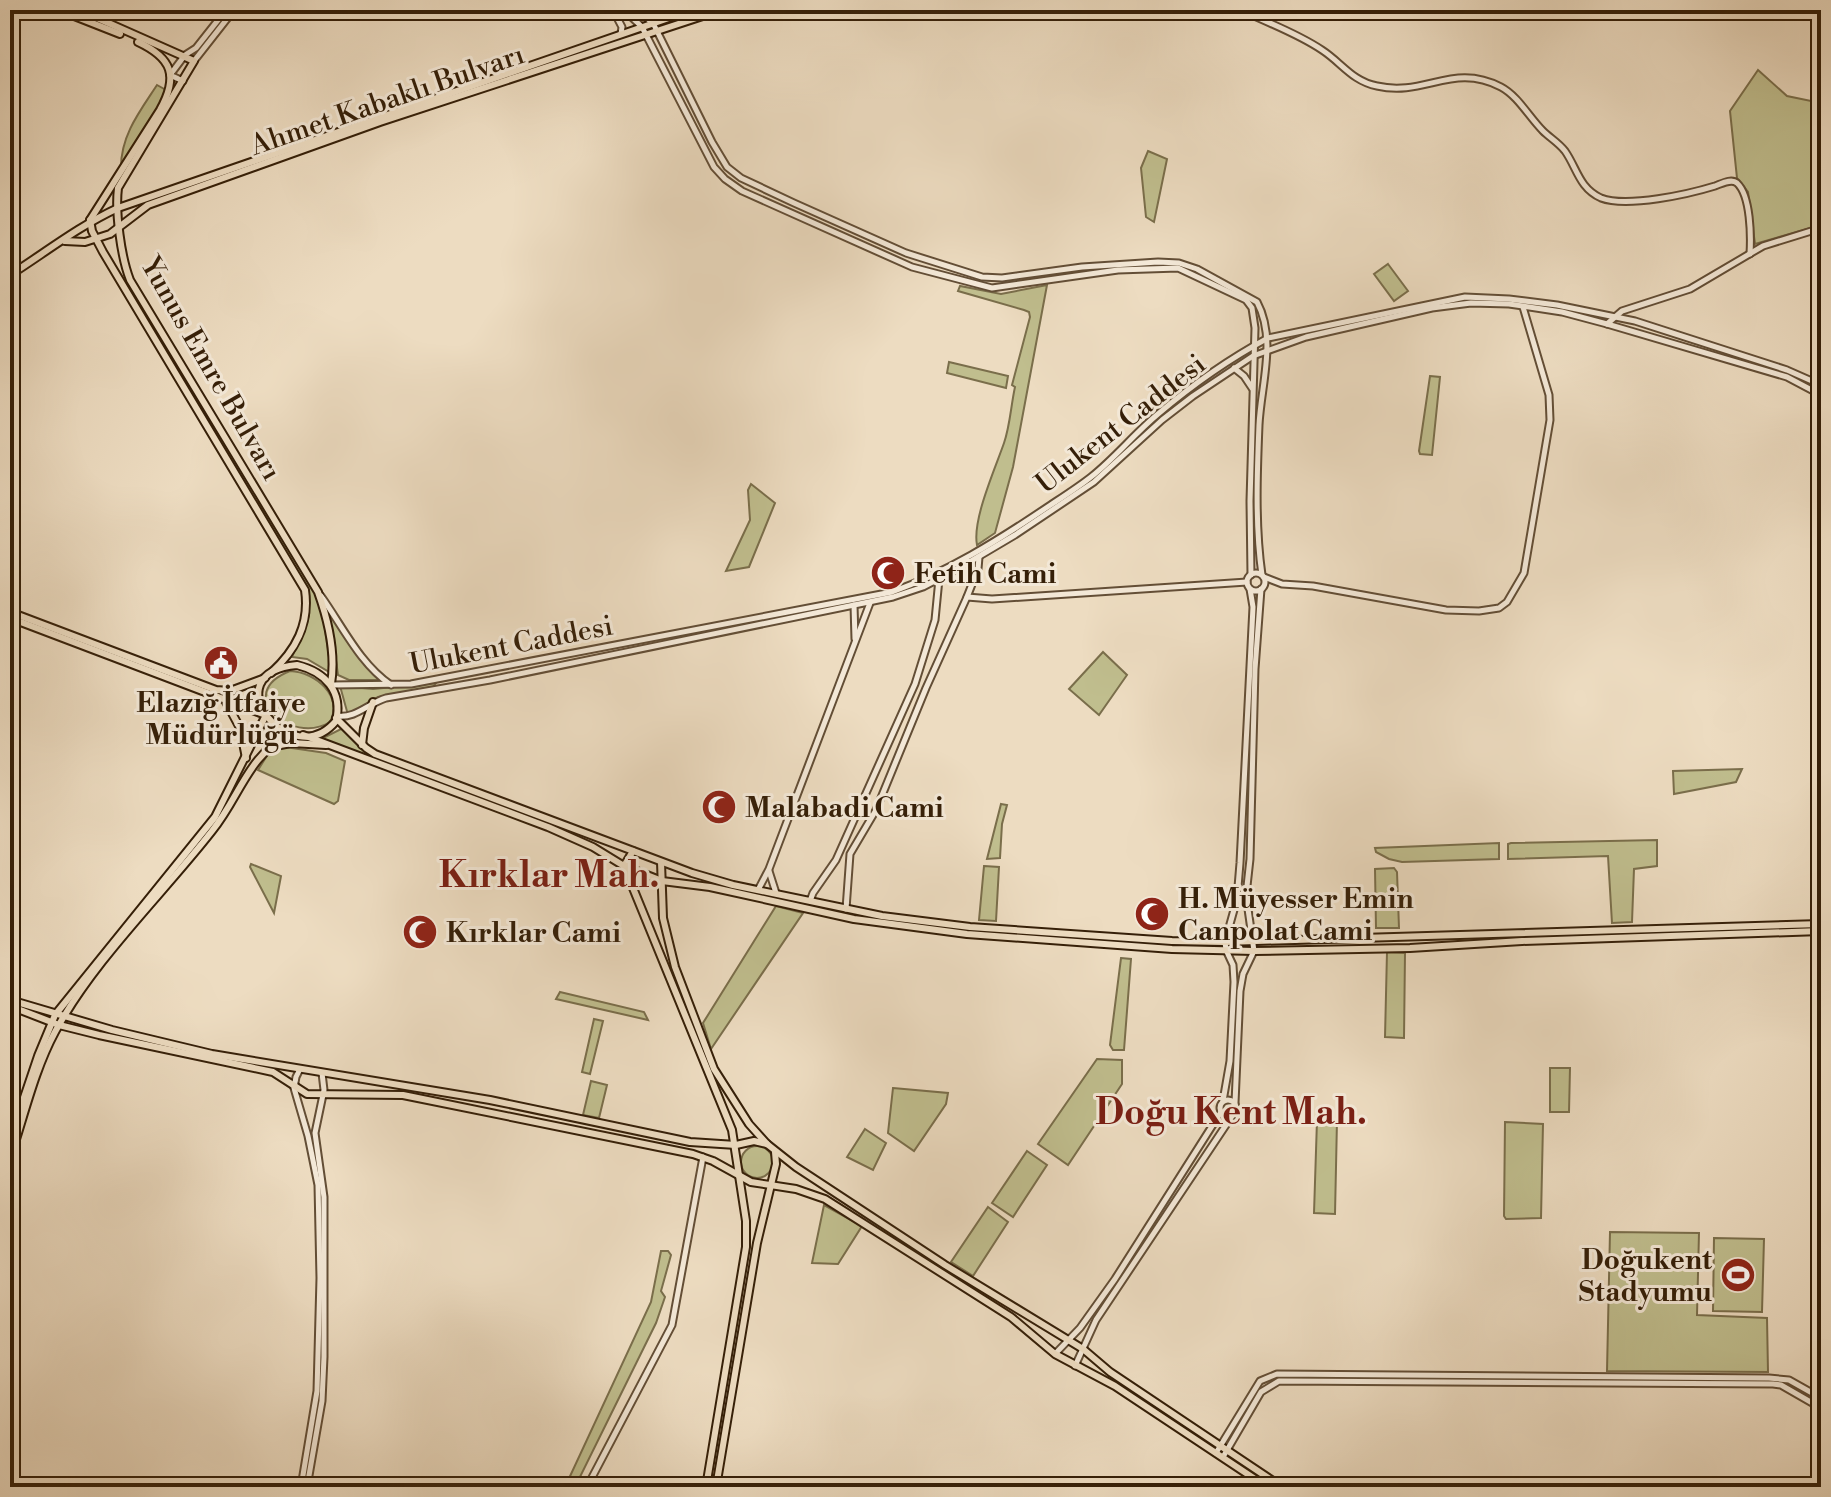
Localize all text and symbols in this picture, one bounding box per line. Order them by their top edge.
street label: Ahmet Kabaklı Bulvarı [245,37,529,164]
street label: Yunus Emre Bulvarı [131,249,289,487]
street label: Ulukent Caddesi [1029,347,1213,502]
mosque icon: Fetih Cami [869,554,907,592]
place label: Fetih Cami [914,557,1057,592]
street label: Ulukent Caddesi [407,609,616,682]
public building icon: Elazığ İtfaiye Müdürlüğü [202,644,240,682]
place label: Elazığ İtfaiye Müdürlüğü [136,684,306,753]
mosque icon: Malabadi Cami [700,788,738,826]
place label: Malabadi Cami [745,791,944,826]
district label: Kırklar Mah. [439,854,659,899]
place label: H. Müyesser Emin Canpolat Cami [1178,882,1414,949]
mosque icon: H. Müyesser Emin Canpolat Cami [1133,895,1171,933]
mosque icon: Kırklar Cami [401,913,439,951]
place label: Kırklar Cami [446,916,621,951]
district label: Doğu Kent Mah. [1095,1091,1367,1136]
place label: Doğukent Stadyumu [1578,1243,1713,1310]
sports icon: Doğukent Stadyumu [1719,1256,1757,1294]

